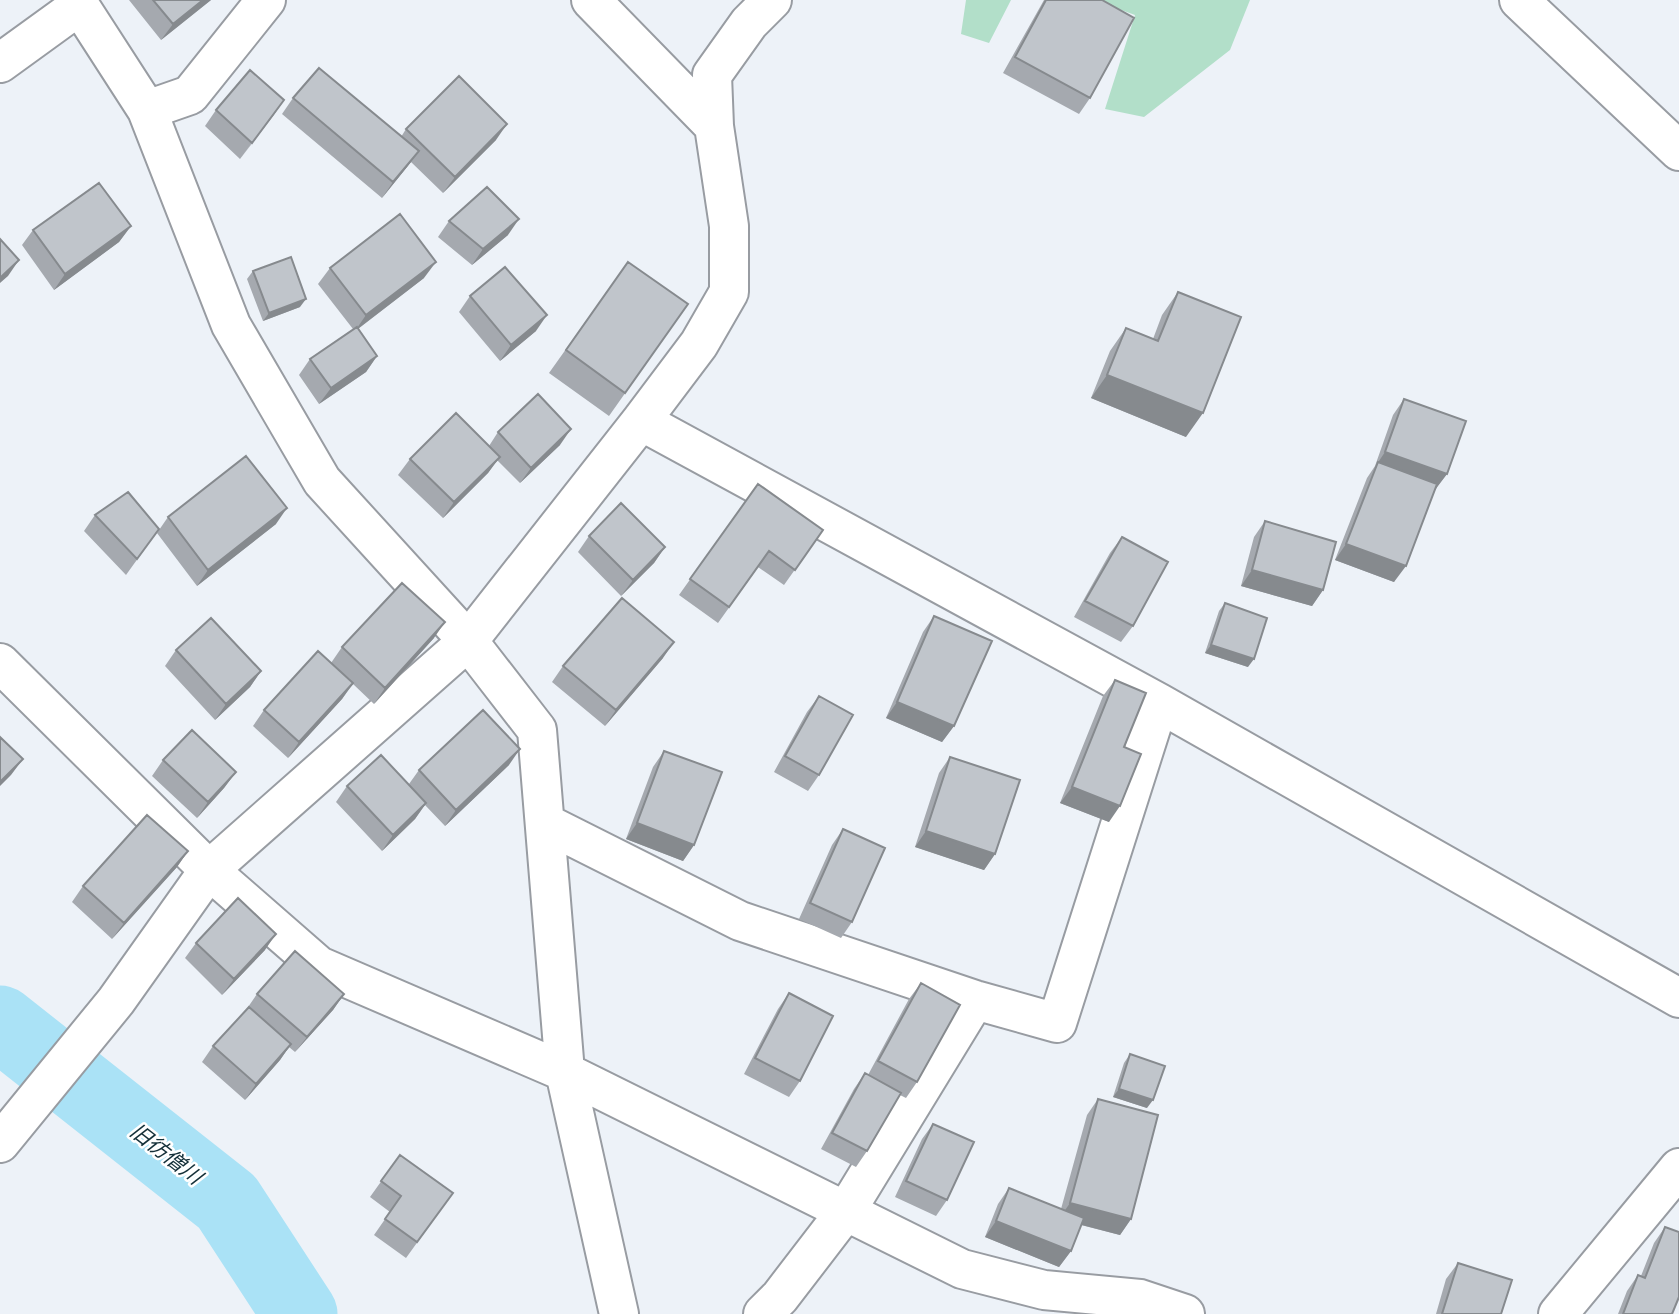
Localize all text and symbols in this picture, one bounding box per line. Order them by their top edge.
water label: 旧彷僧川 [126,1118,209,1190]

